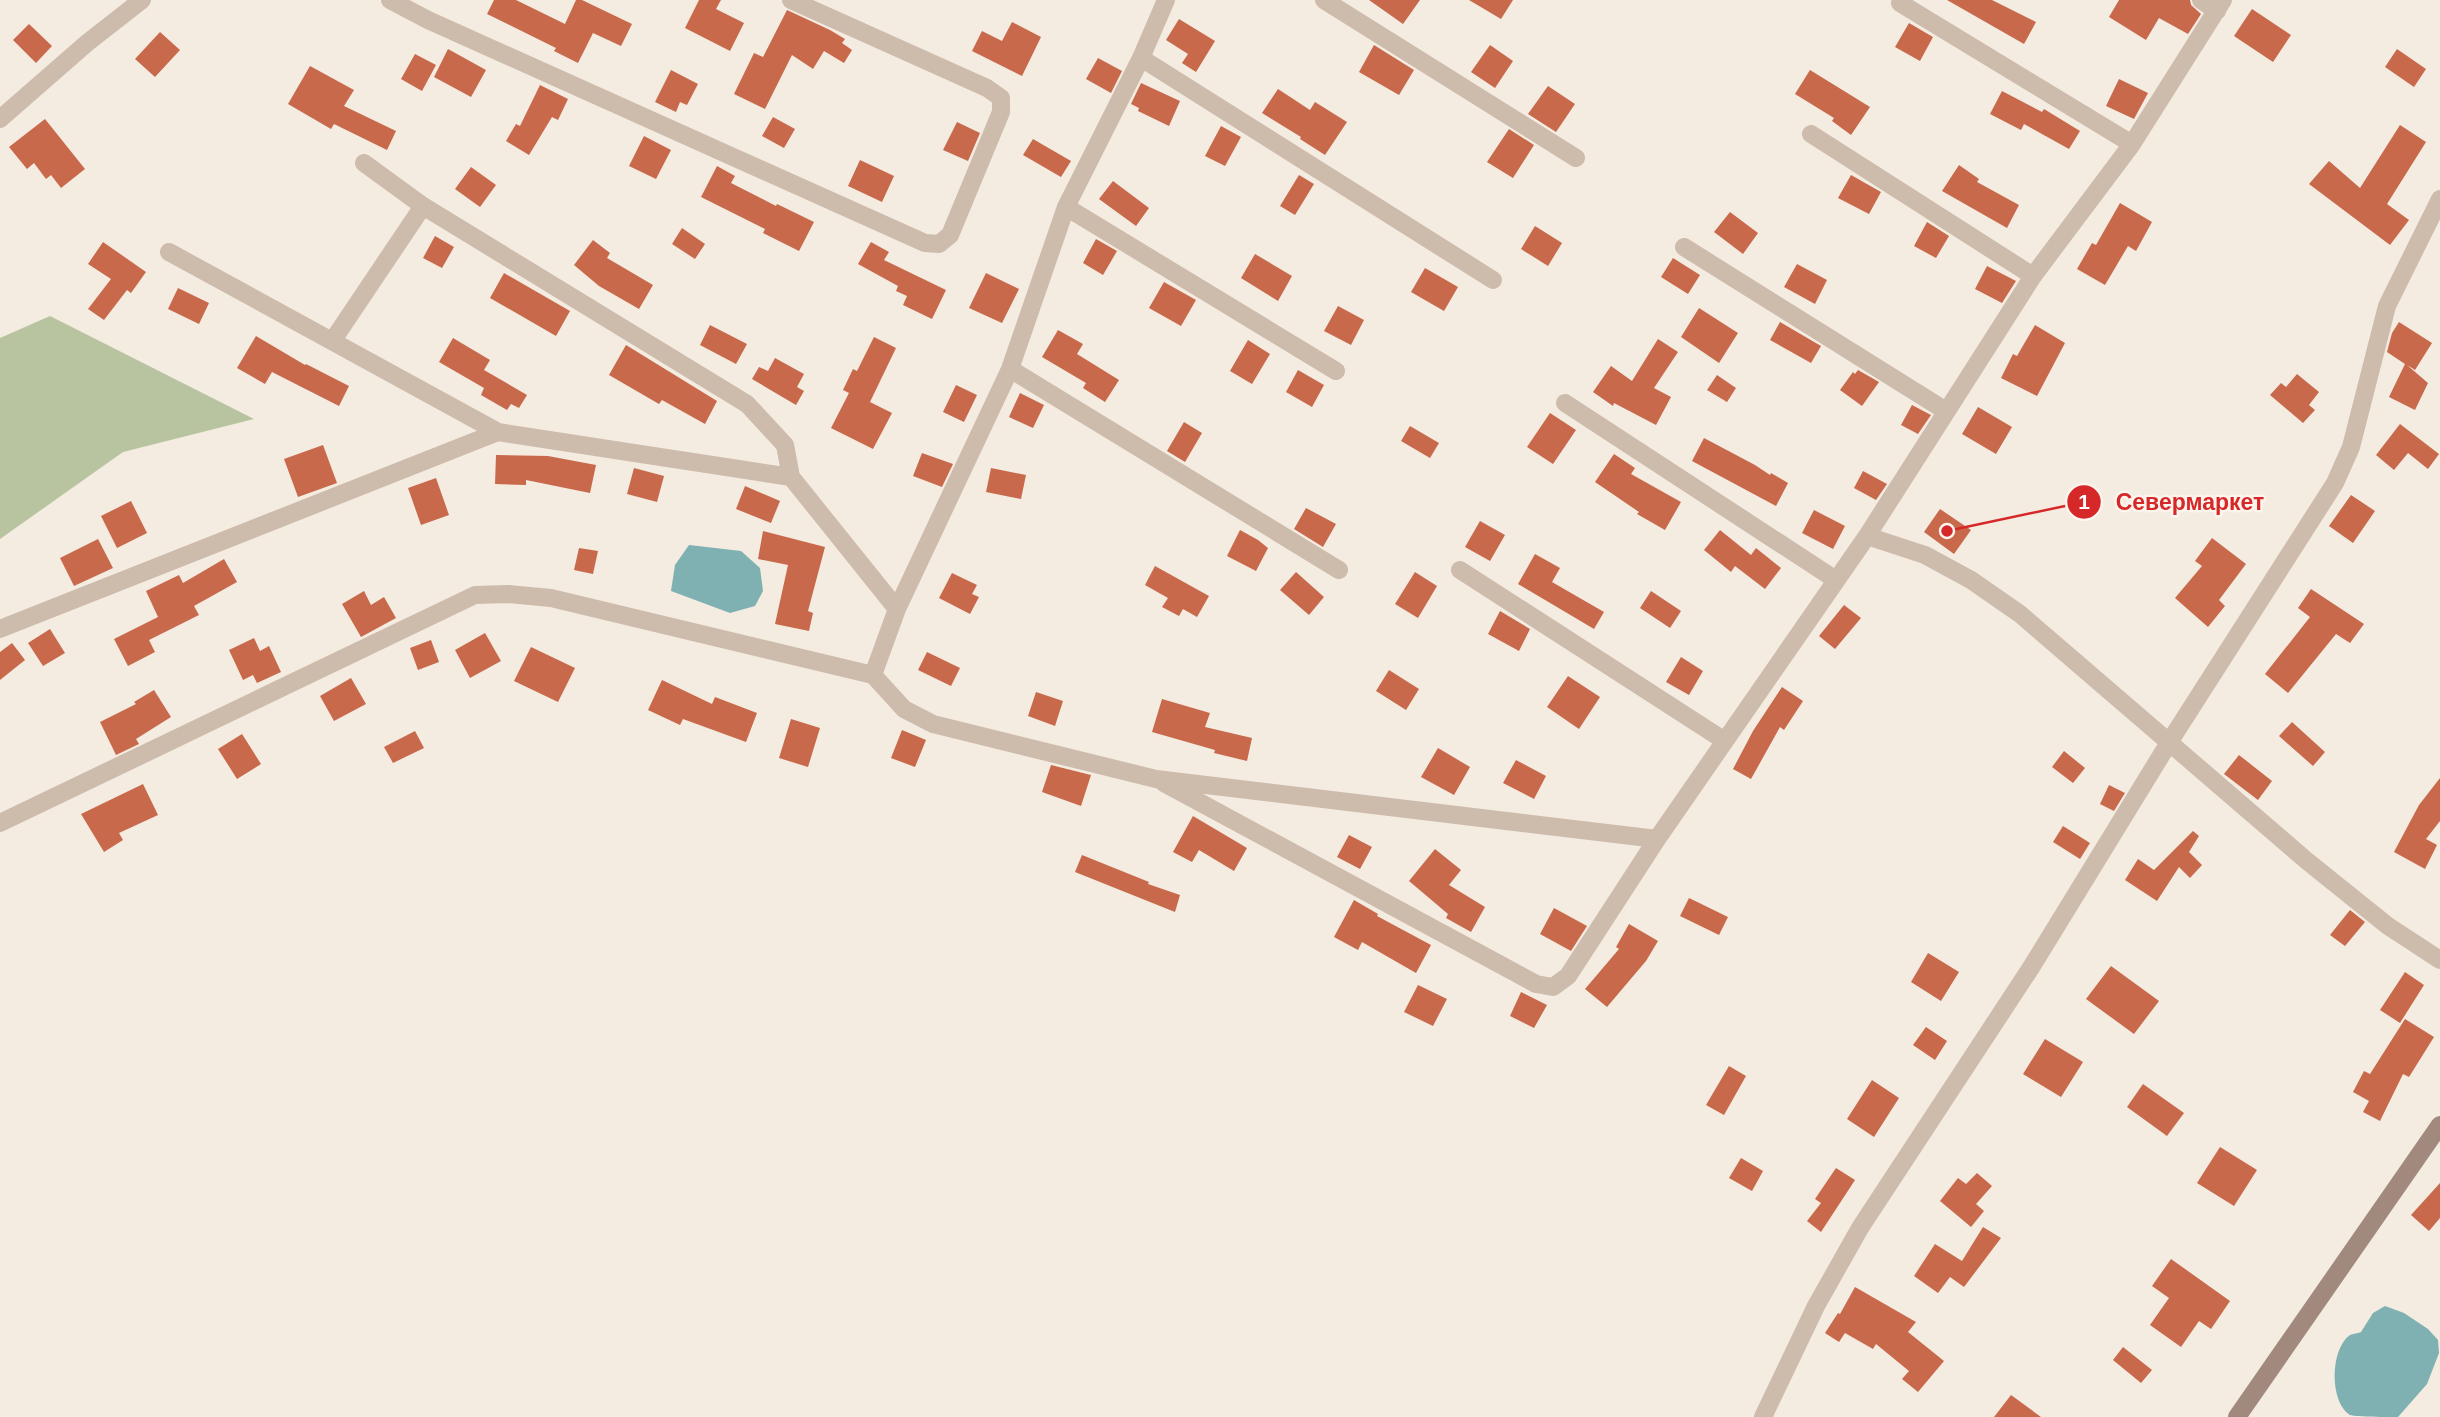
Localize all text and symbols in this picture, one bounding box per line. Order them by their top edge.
callout: Севермаркет [2067,480,2278,524]
text: Севермаркет [2116,489,2264,515]
text: 1 [2078,490,2090,513]

